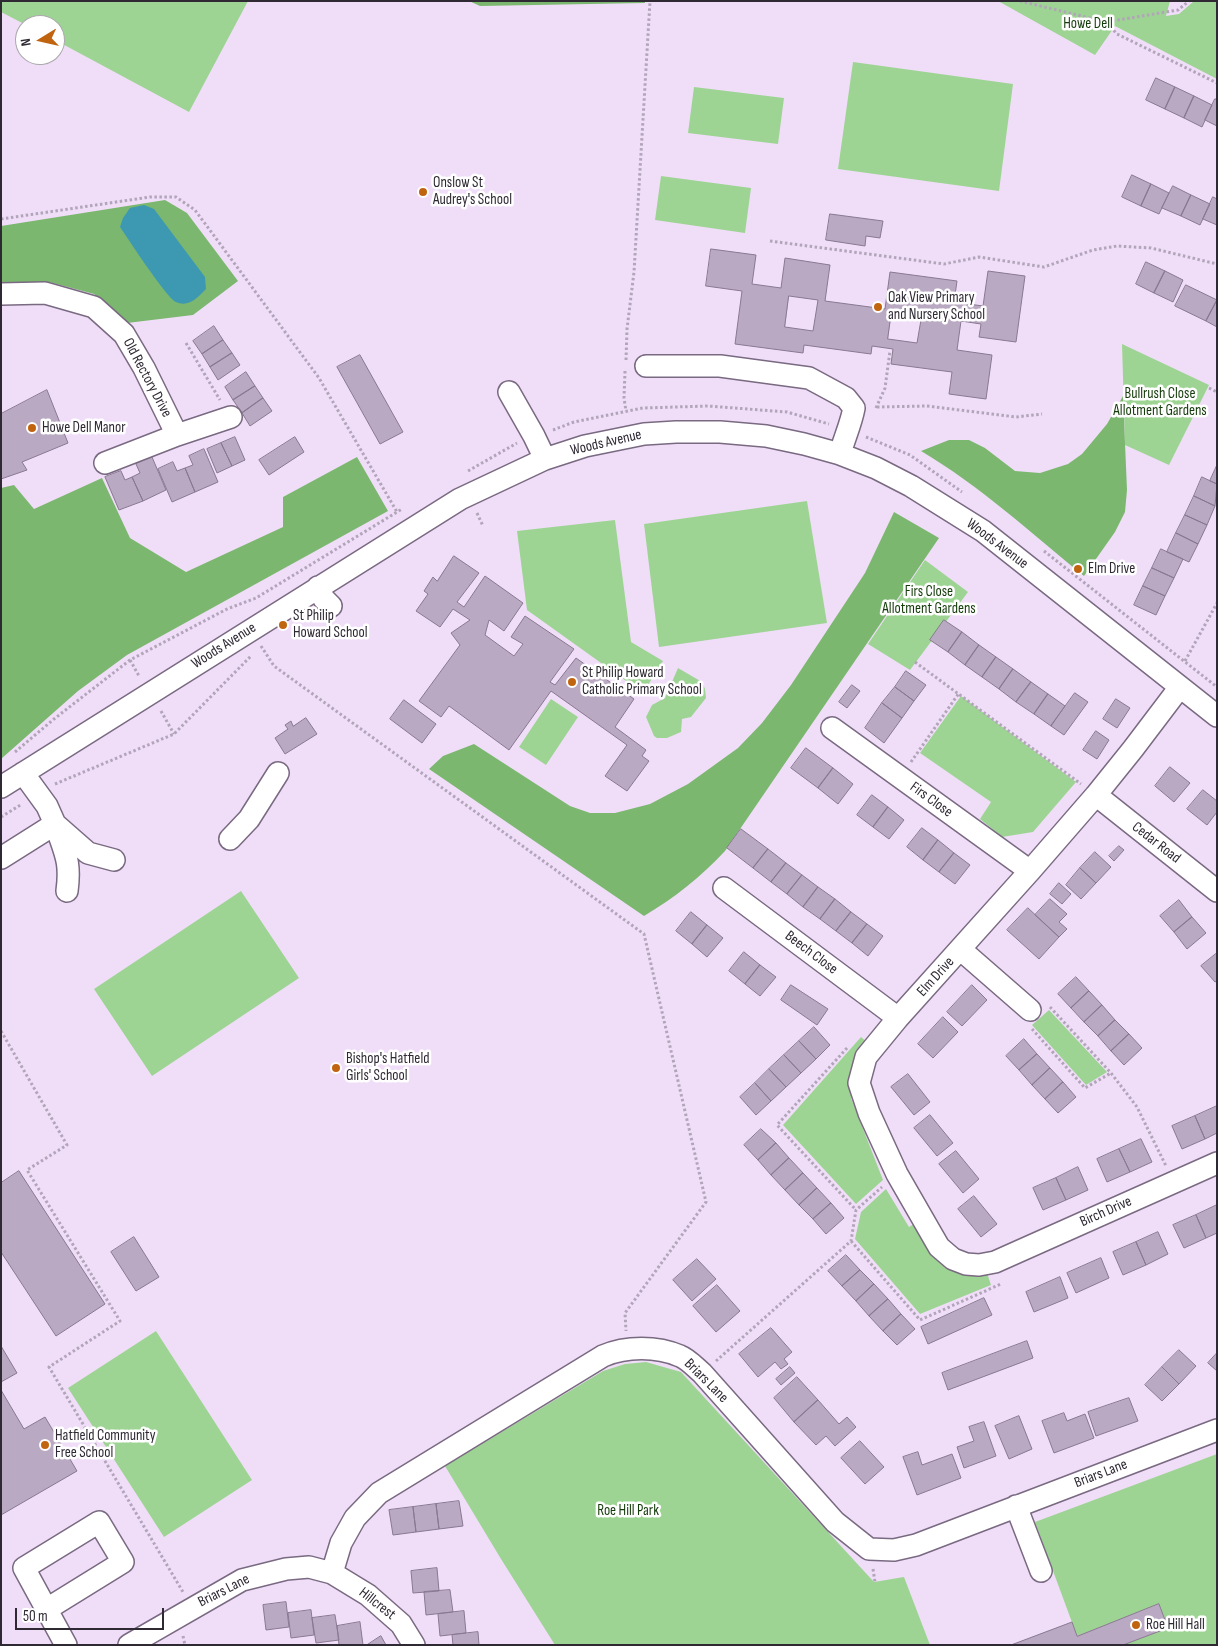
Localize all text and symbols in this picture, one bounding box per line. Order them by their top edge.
north arrow [15,15,65,65]
park label: Howe Dell [1063,15,1113,33]
text: N [17,37,35,47]
place label: Onslow St Audrey's School [433,174,512,209]
marker: Onslow St Audrey's School [417,186,429,198]
place label: Oak View Primary and Nursery School [888,289,985,324]
marker: Oak View Primary and Nursery School [872,301,884,313]
street label: Old Rectory Drive [119,335,175,421]
park label: Bullrush Close Allotment Gardens [1113,385,1207,420]
place label: Howe Dell Manor [42,419,126,437]
marker: Howe Dell Manor [26,422,38,434]
street label: Woods Avenue [569,426,643,460]
street label: Woods Avenue [963,515,1031,573]
place label: Elm Drive [1088,560,1135,578]
marker: Elm Drive [1072,563,1084,575]
park label: Firs Close Allotment Gardens [882,583,976,618]
place label: St Philip Howard School [293,607,368,642]
street label: Woods Avenue [188,619,260,673]
marker: St Philip Howard School [277,619,289,631]
place label: St Philip Howard Catholic Primary School [582,664,702,699]
marker: St Philip Howard Catholic Primary School [566,676,578,688]
street label: Firs Close [906,779,956,821]
street label: Cedar Road [1128,818,1184,868]
street label: Beech Close [781,927,841,979]
street label: Elm Drive [914,953,958,1001]
place label: Bishop's Hatfield Girls' School [346,1050,429,1085]
marker: Bishop's Hatfield Girls' School [330,1062,342,1074]
street label: Birch Drive [1077,1193,1135,1231]
street label: Briars Lane [680,1355,732,1407]
place label: Hatfield Community Free School [55,1427,155,1462]
marker: Hatfield Community Free School [39,1439,51,1451]
street label: Briars Lane [1072,1456,1130,1492]
park label: Roe Hill Park [597,1502,659,1520]
street label: Briars Lane [195,1570,253,1612]
street label: Hillcrest [355,1584,399,1624]
scale bar [18,1598,166,1630]
text: 50 m [23,1607,48,1626]
place label: Roe Hill Hall [1146,1616,1205,1634]
marker: Roe Hill Hall [1130,1619,1142,1631]

